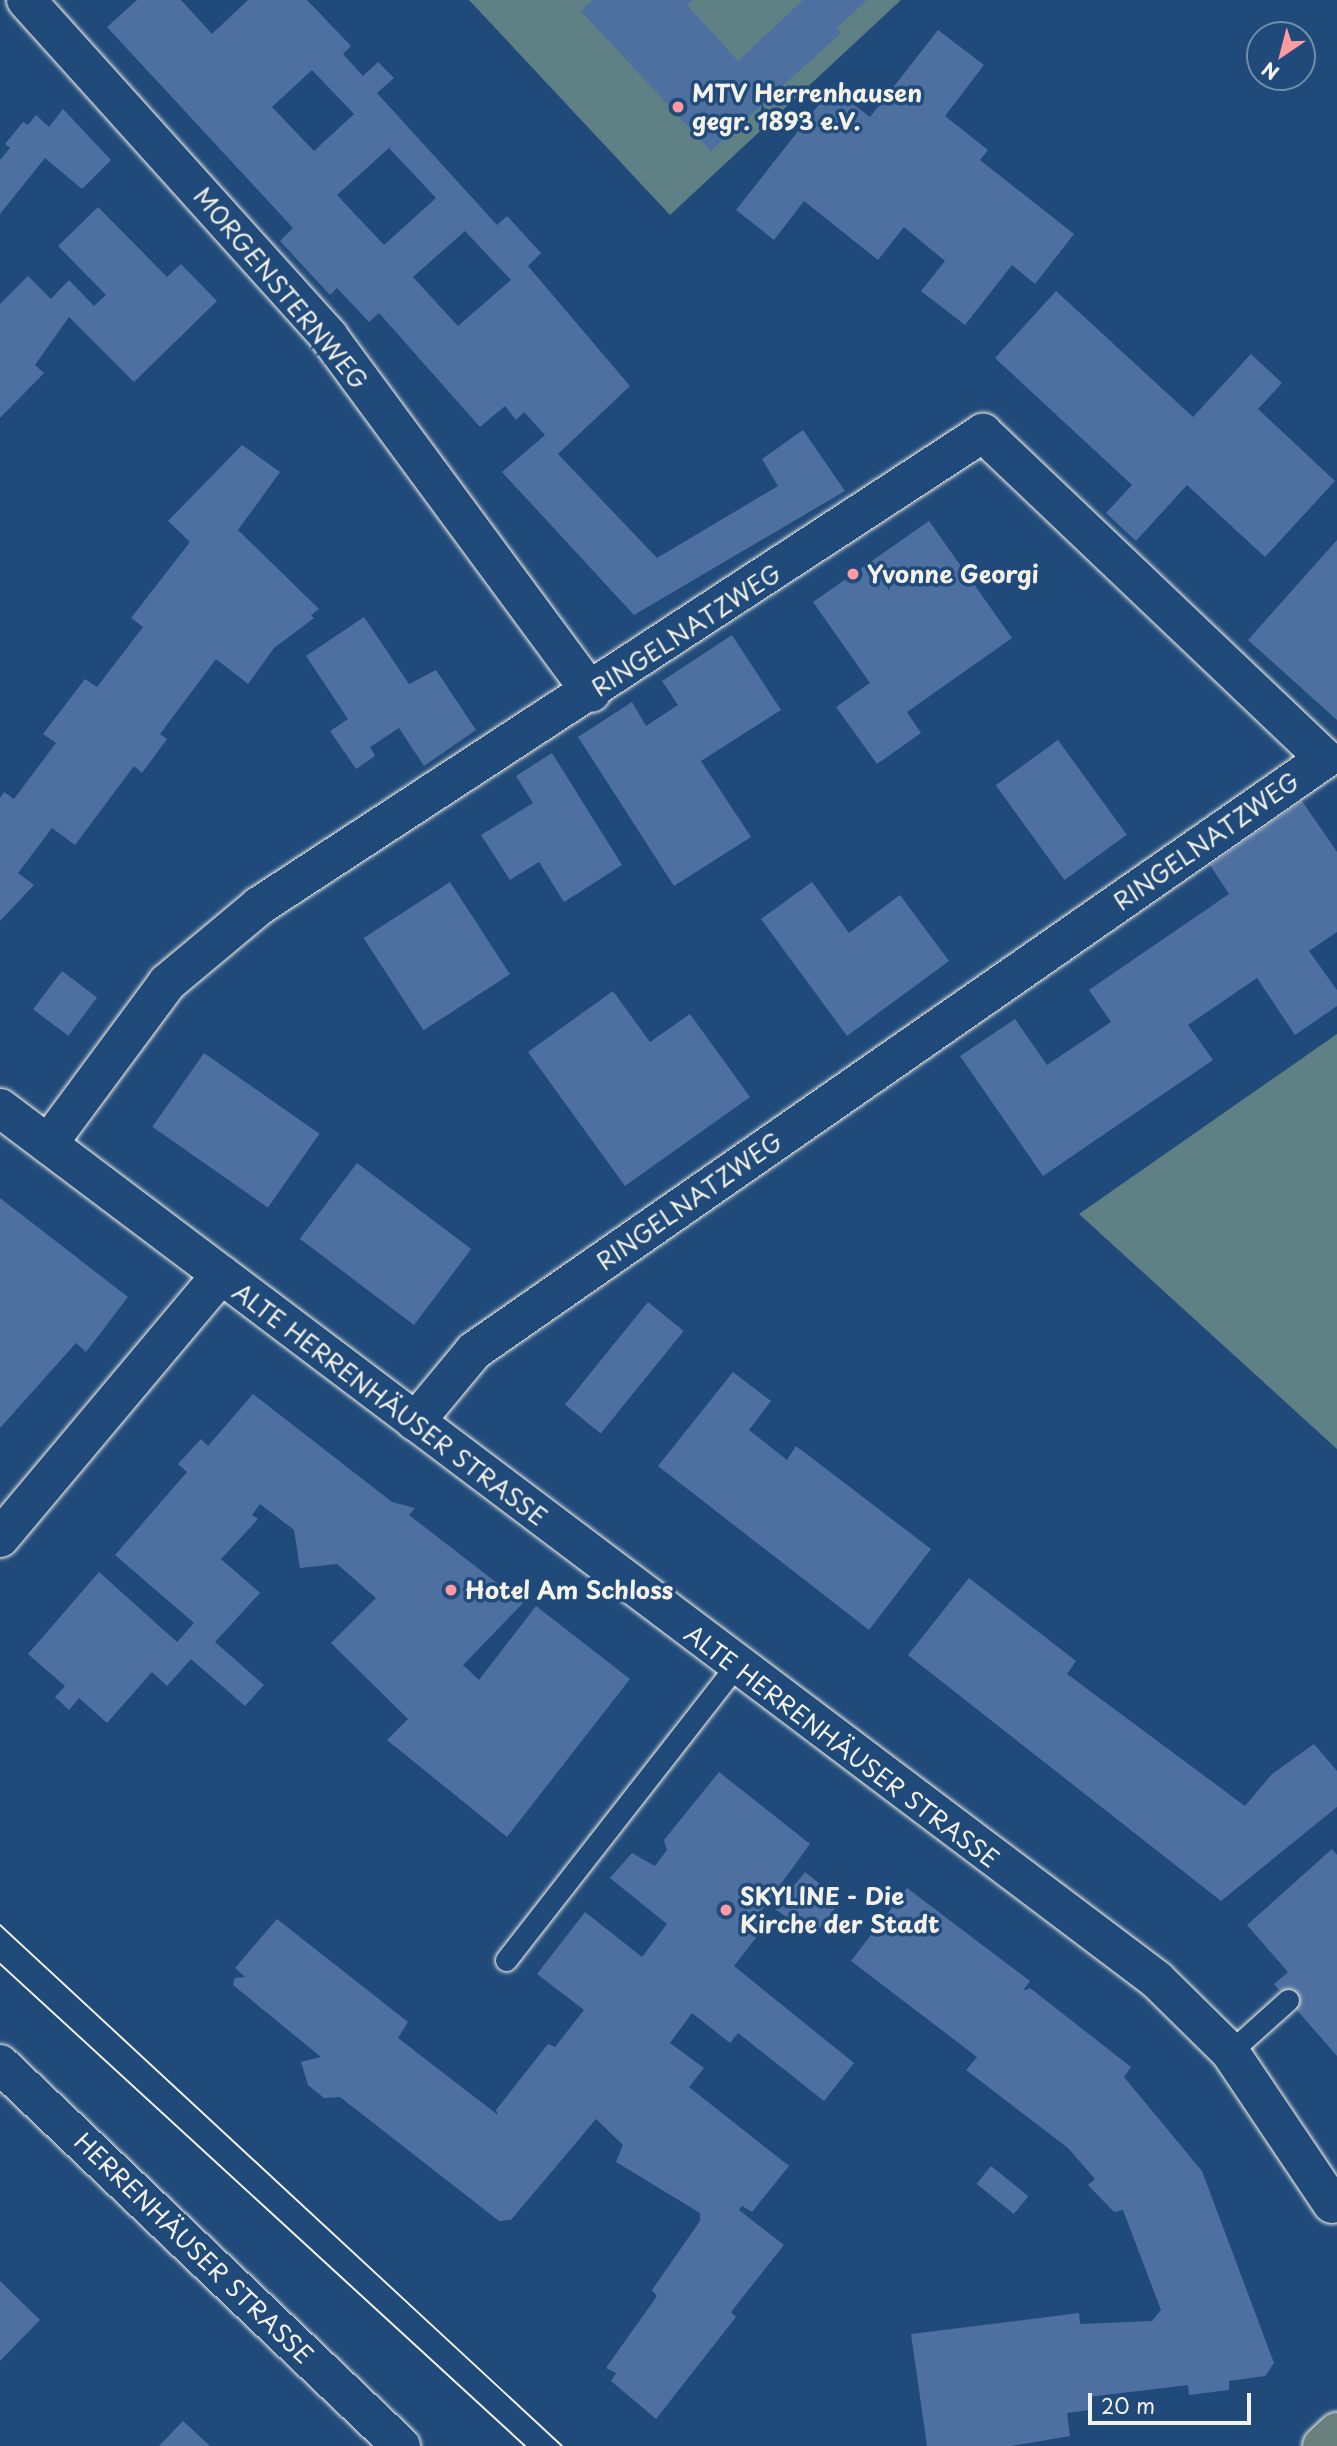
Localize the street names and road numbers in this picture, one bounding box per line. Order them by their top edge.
street label: MORGENSTERNWEG [188,181,374,395]
street label: RINGELNATZWEG [586,558,786,702]
street label: RINGELNATZWEG [1108,766,1304,916]
street label: RINGELNATZWEG [591,1126,787,1276]
street label: ALTE HERRENHÄUSER STRASSE [225,1275,555,1533]
street label: ALTE HERRENHÄUSER STRASSE [677,1617,1007,1875]
street label: HERRENHÄUSER STRASSE [68,2126,320,2370]

